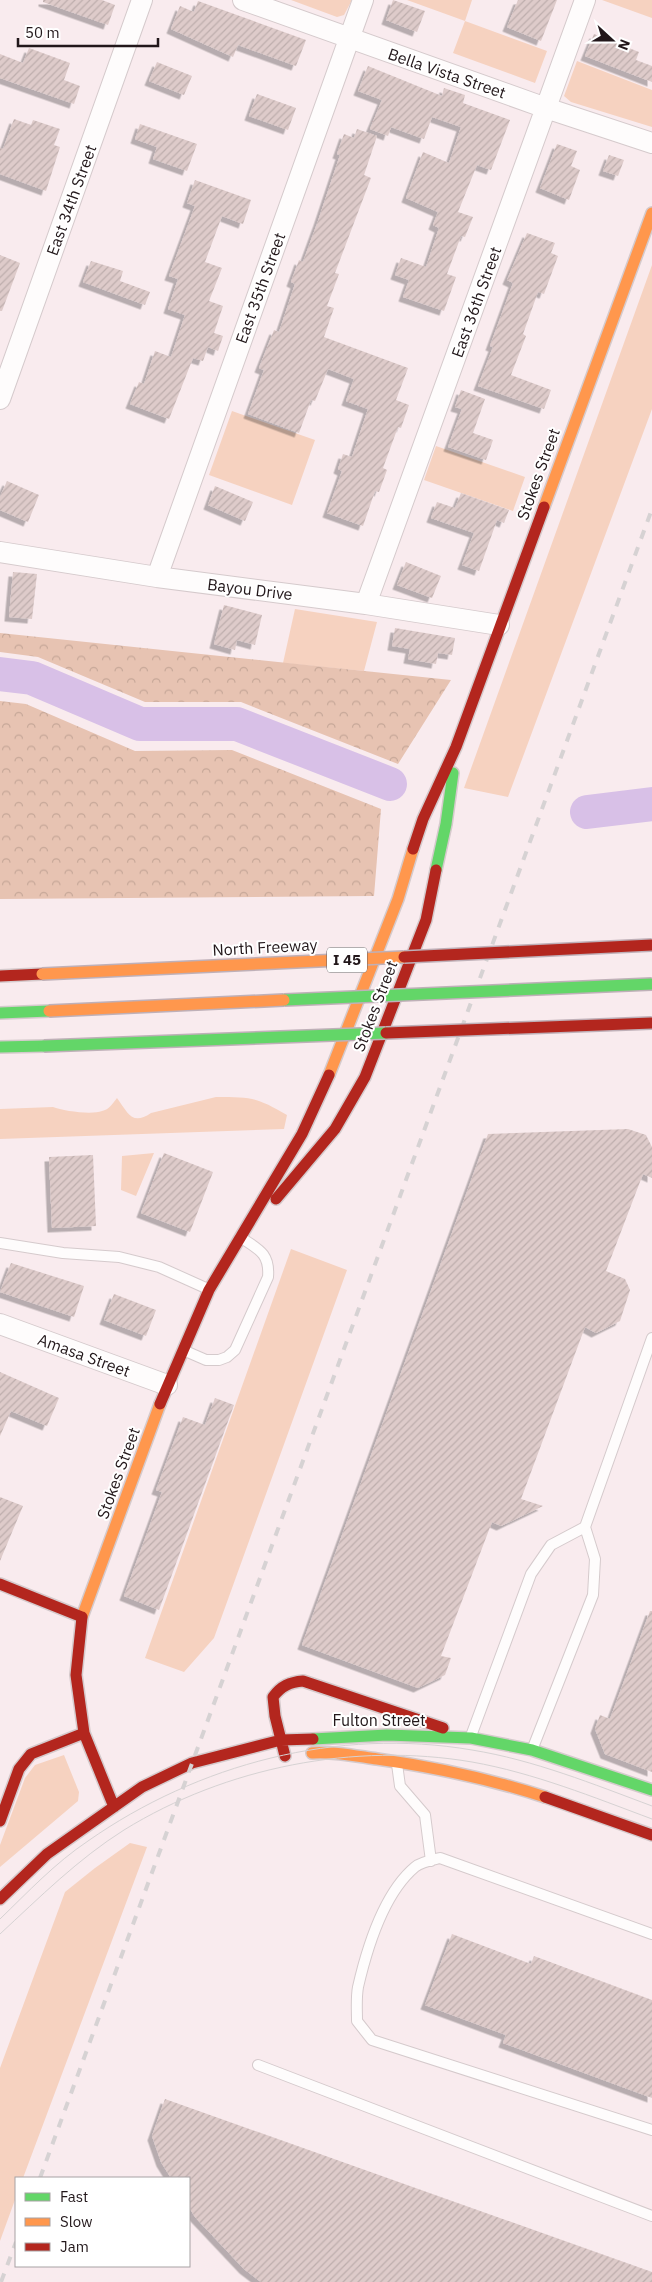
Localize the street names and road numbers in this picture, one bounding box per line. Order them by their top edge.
street label: Bella Vista Street [385,43,509,103]
street label: East 34th Street [42,142,100,258]
street label: East 35th Street [231,230,289,346]
street label: East 36th Street [447,244,505,360]
street label: Stokes Street [512,425,564,523]
street label: Bayou Drive [206,574,294,604]
street label: North Freeway [212,934,318,960]
road number: I 45 [327,948,367,972]
street label: Stokes Street [348,958,402,1054]
street label: Amasa Street [35,1329,133,1381]
street label: Stokes Street [92,1424,144,1522]
street label: Fulton Street [332,1710,426,1730]

